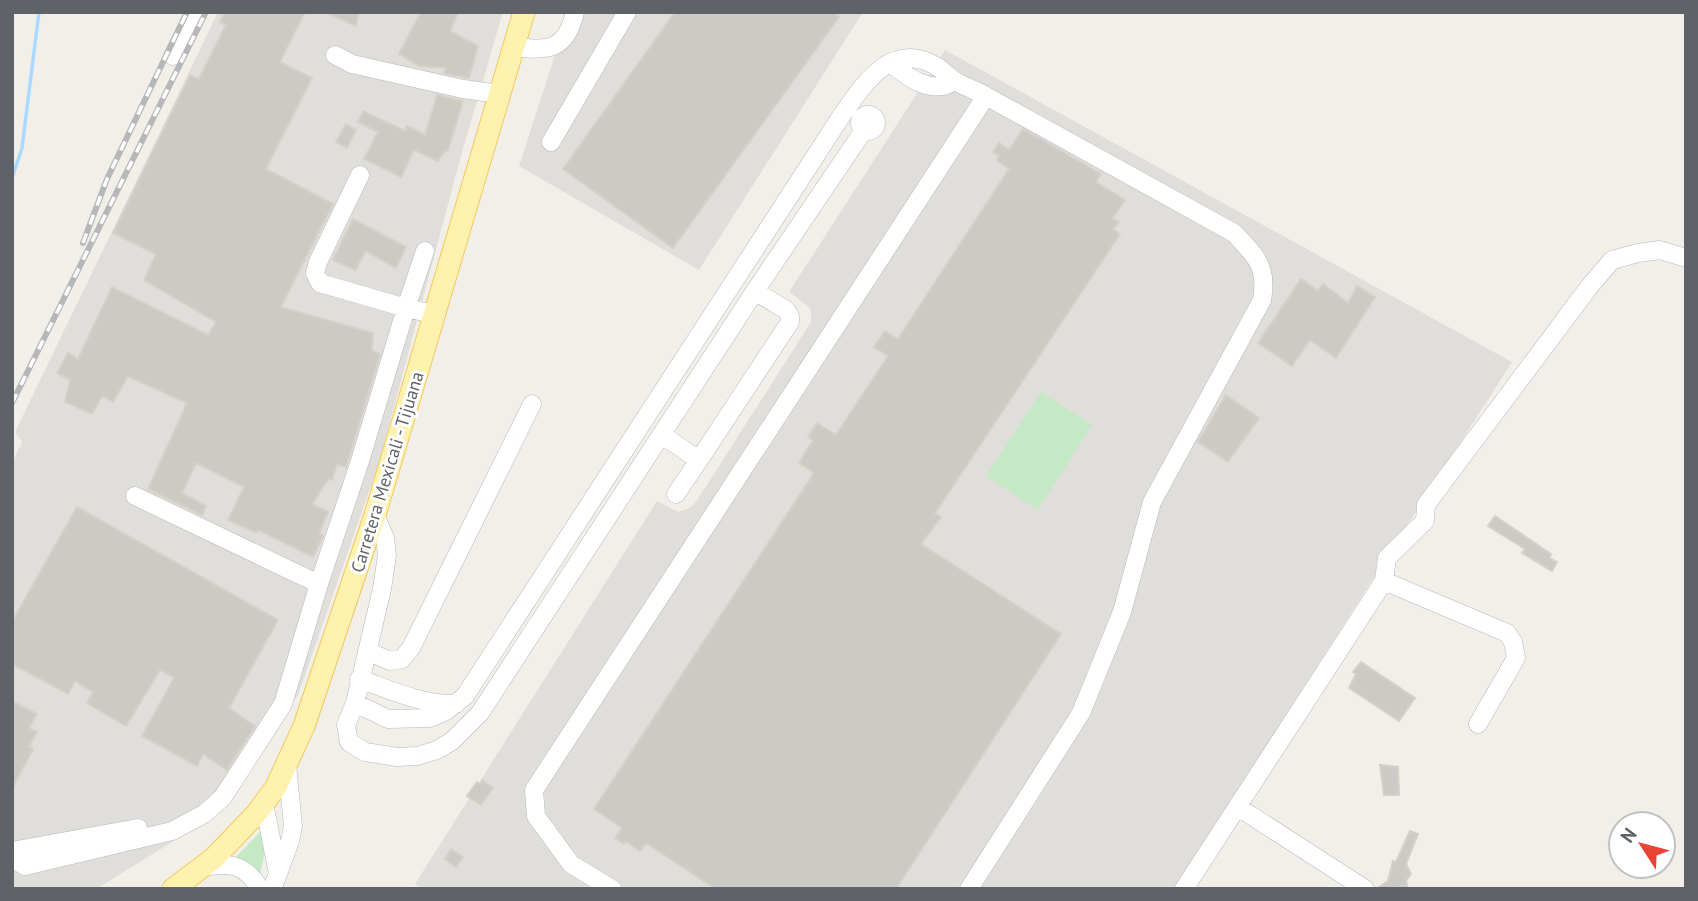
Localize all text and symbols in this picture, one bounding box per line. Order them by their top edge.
street label: Carretera Mexicali - Tijuana [345,369,429,575]
north arrow [1607,810,1677,880]
text: N [1615,823,1642,847]

